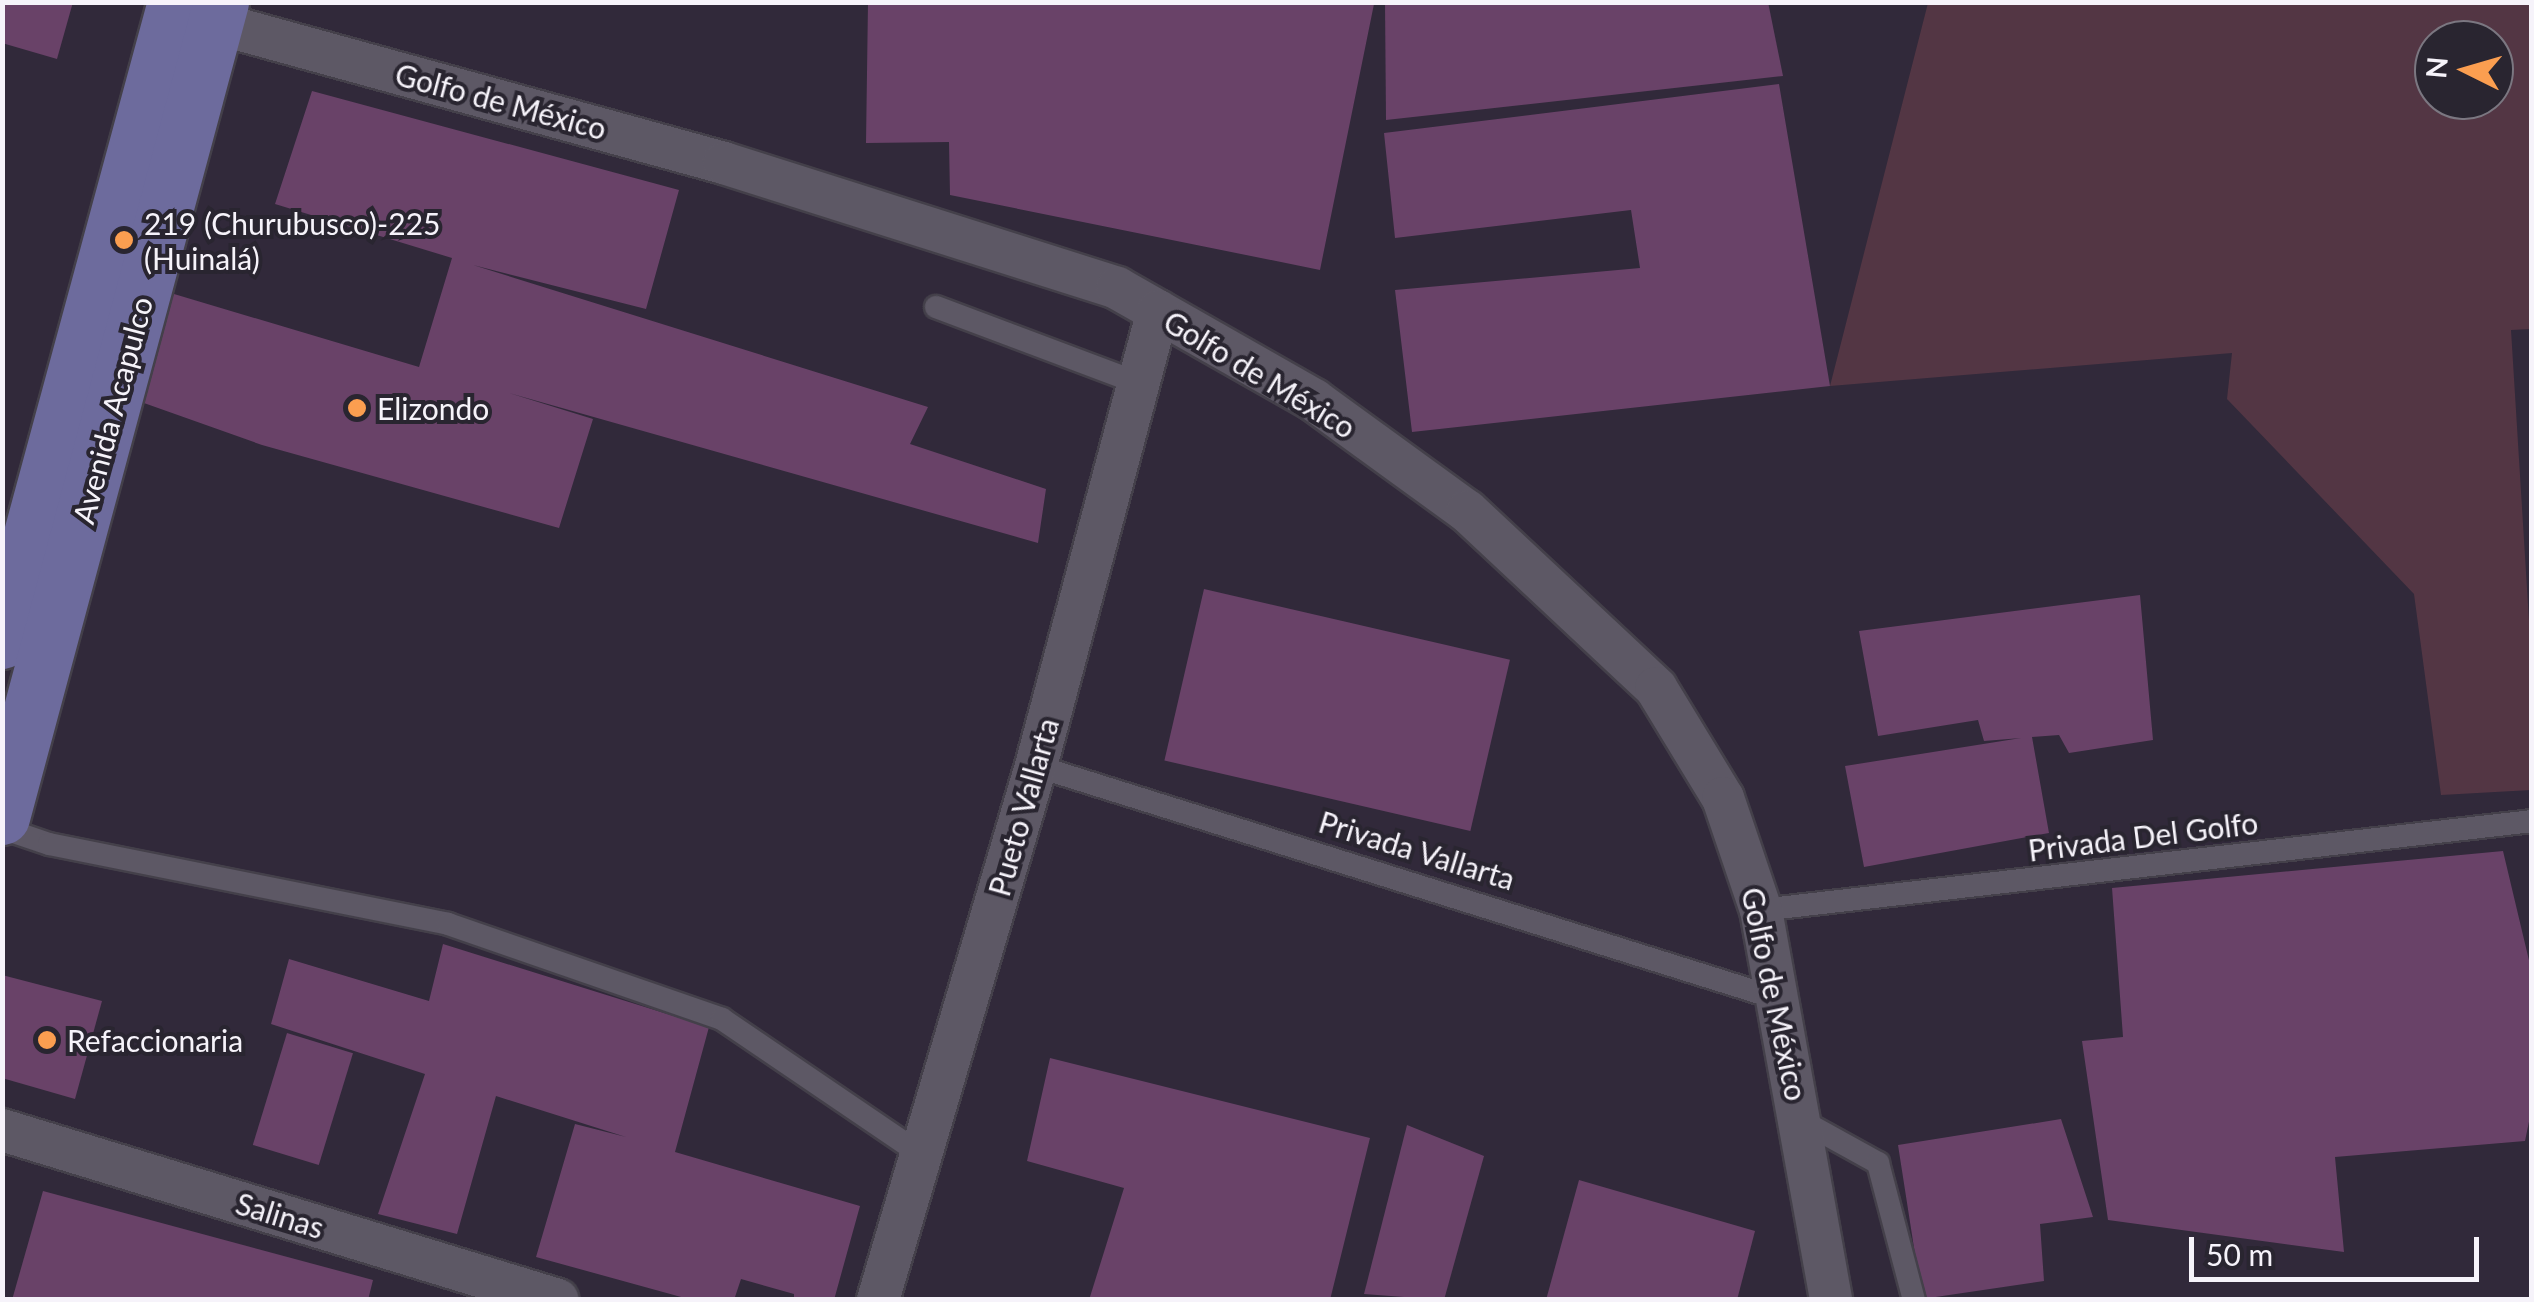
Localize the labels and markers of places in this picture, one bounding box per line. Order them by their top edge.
place label: 219 (Churubusco)-225 (Huinalá) [144,205,440,276]
marker: 219 (Churubusco)-225 (Huinalá) [113,229,135,251]
place label: Elizondo [377,390,489,426]
marker: Elizondo [346,397,368,419]
place label: Refaccionaria [67,1022,243,1058]
marker: Refaccionaria [36,1029,58,1051]

